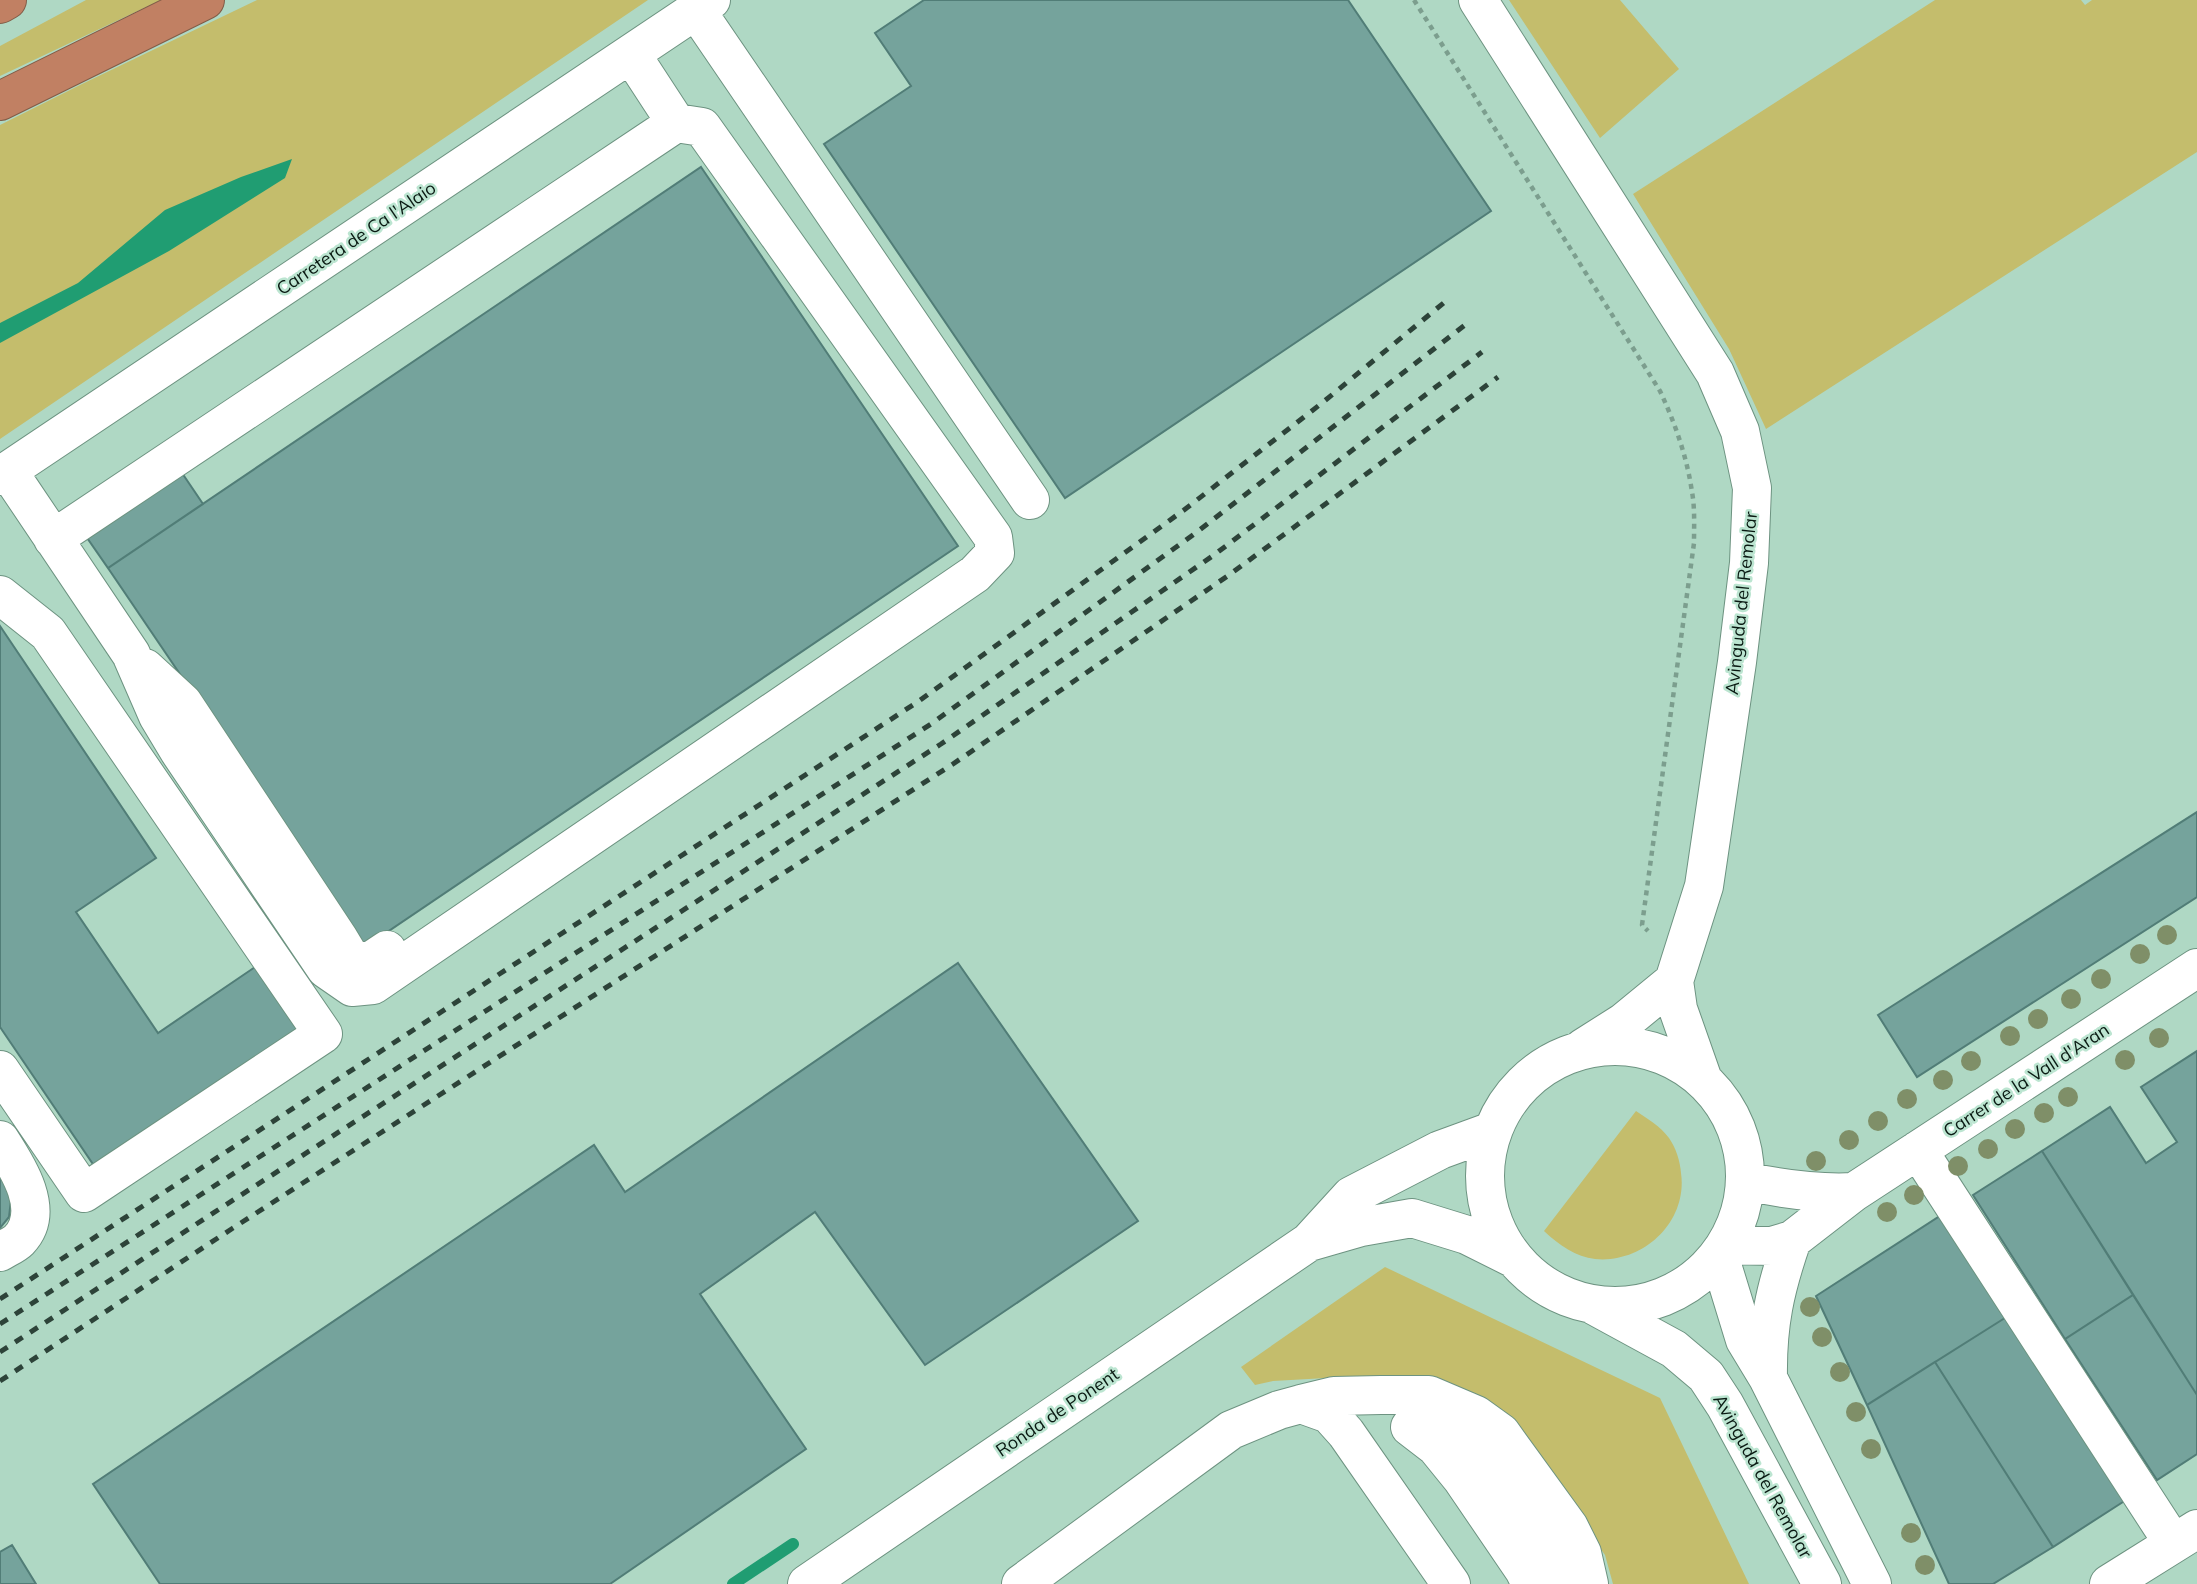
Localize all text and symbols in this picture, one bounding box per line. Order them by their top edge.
street label: Carretera de Ca l'Alaio [272,176,440,300]
street label: Avinguda del Remolar [1720,510,1762,696]
street label: Carrer de la Vall d'Aran [1939,1018,2113,1142]
street label: Ronda de Ponent [991,1362,1123,1462]
street label: Avinguda del Remolar [1708,1390,1818,1562]

